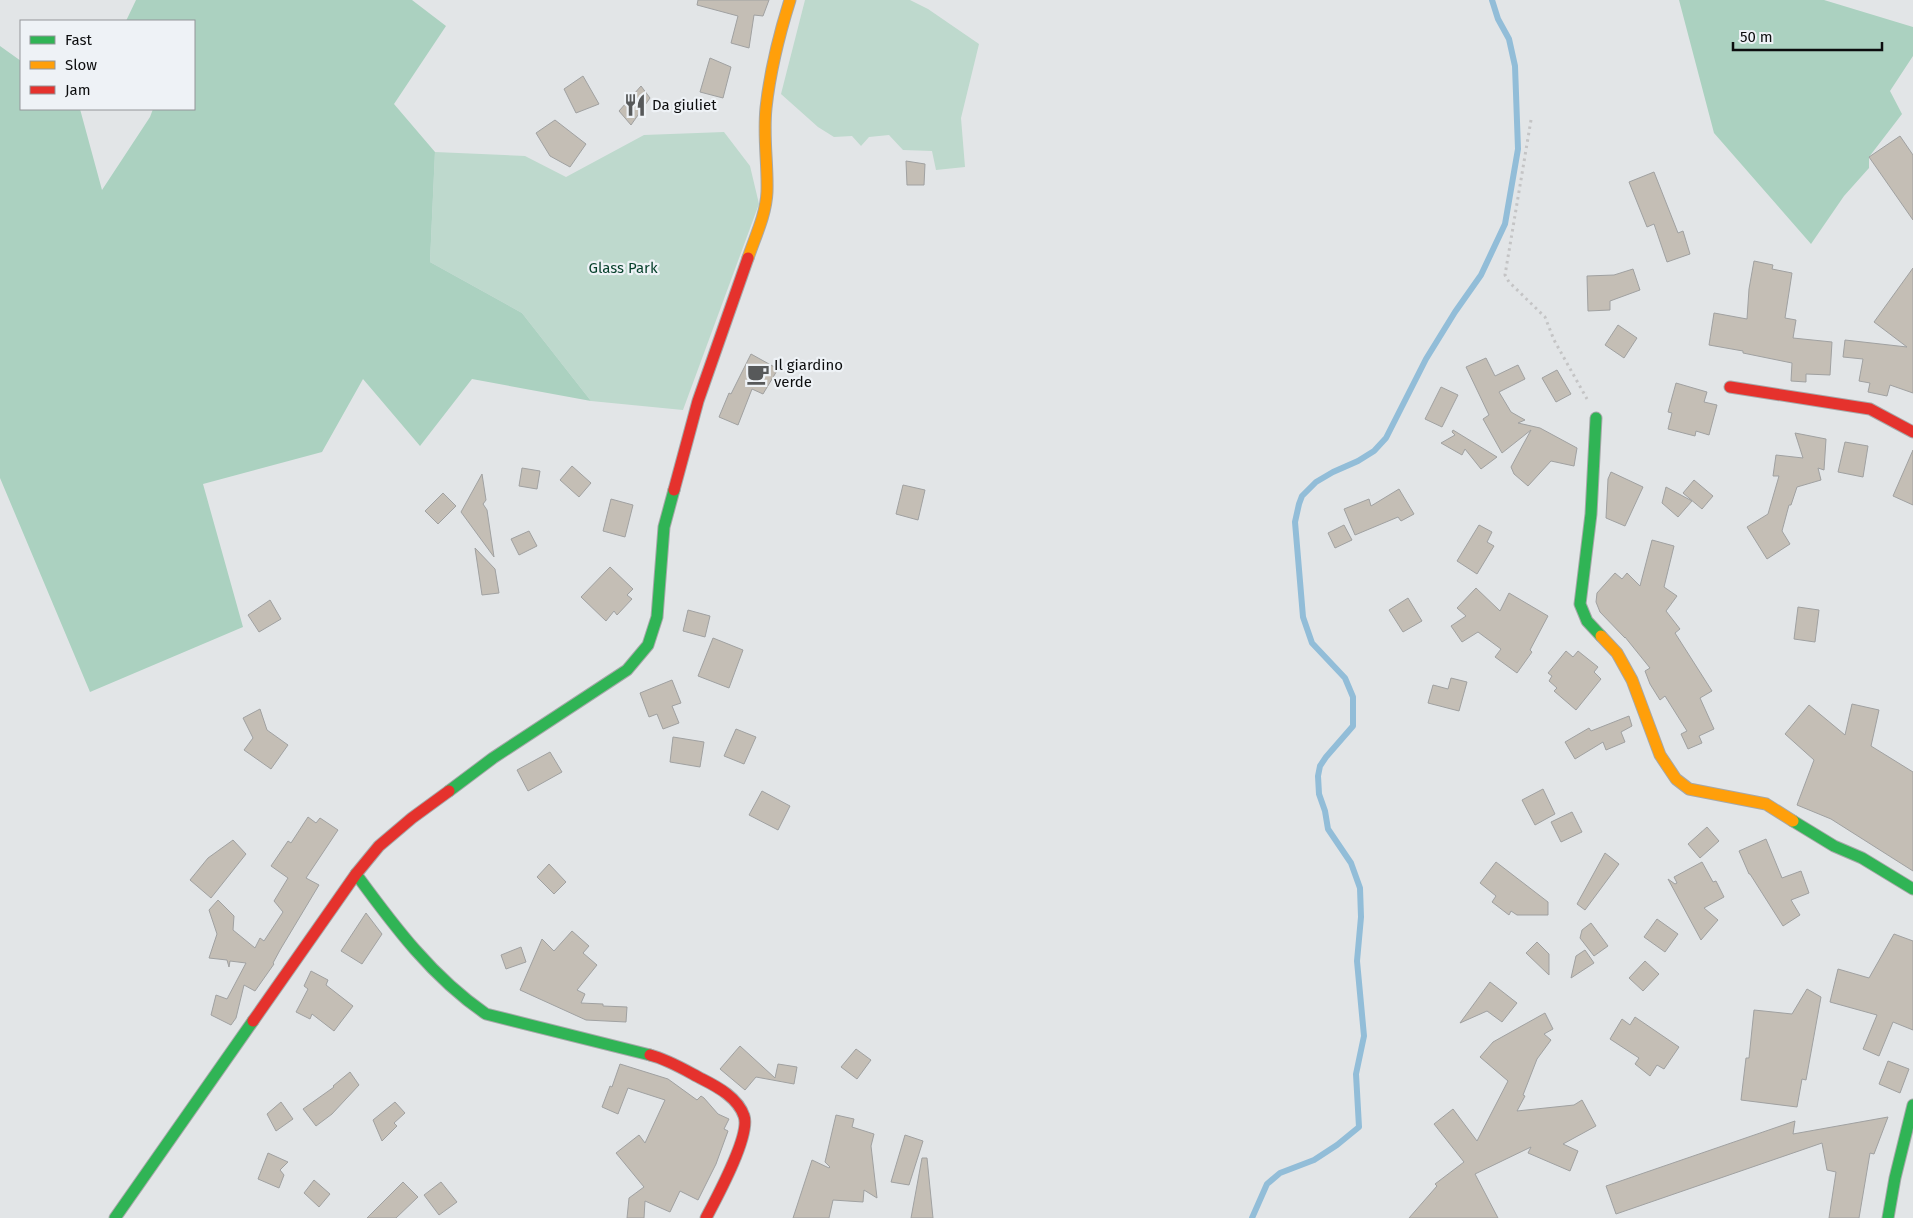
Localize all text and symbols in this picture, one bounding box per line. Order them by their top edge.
legend [20,20,195,110]
scale bar [1733,20,1882,52]
text: 50 m [1740,28,1773,46]
text: Fast [65,31,92,49]
text: Slow [65,56,97,74]
text: Jam [65,81,91,99]
restaurant icon: Da giuliet [622,92,648,118]
place label: Da giuliet [652,96,717,114]
park label: Glass Park [588,259,658,277]
place label: Il giardino verde [774,356,843,391]
cafe icon: Il giardino verde [745,361,771,387]

